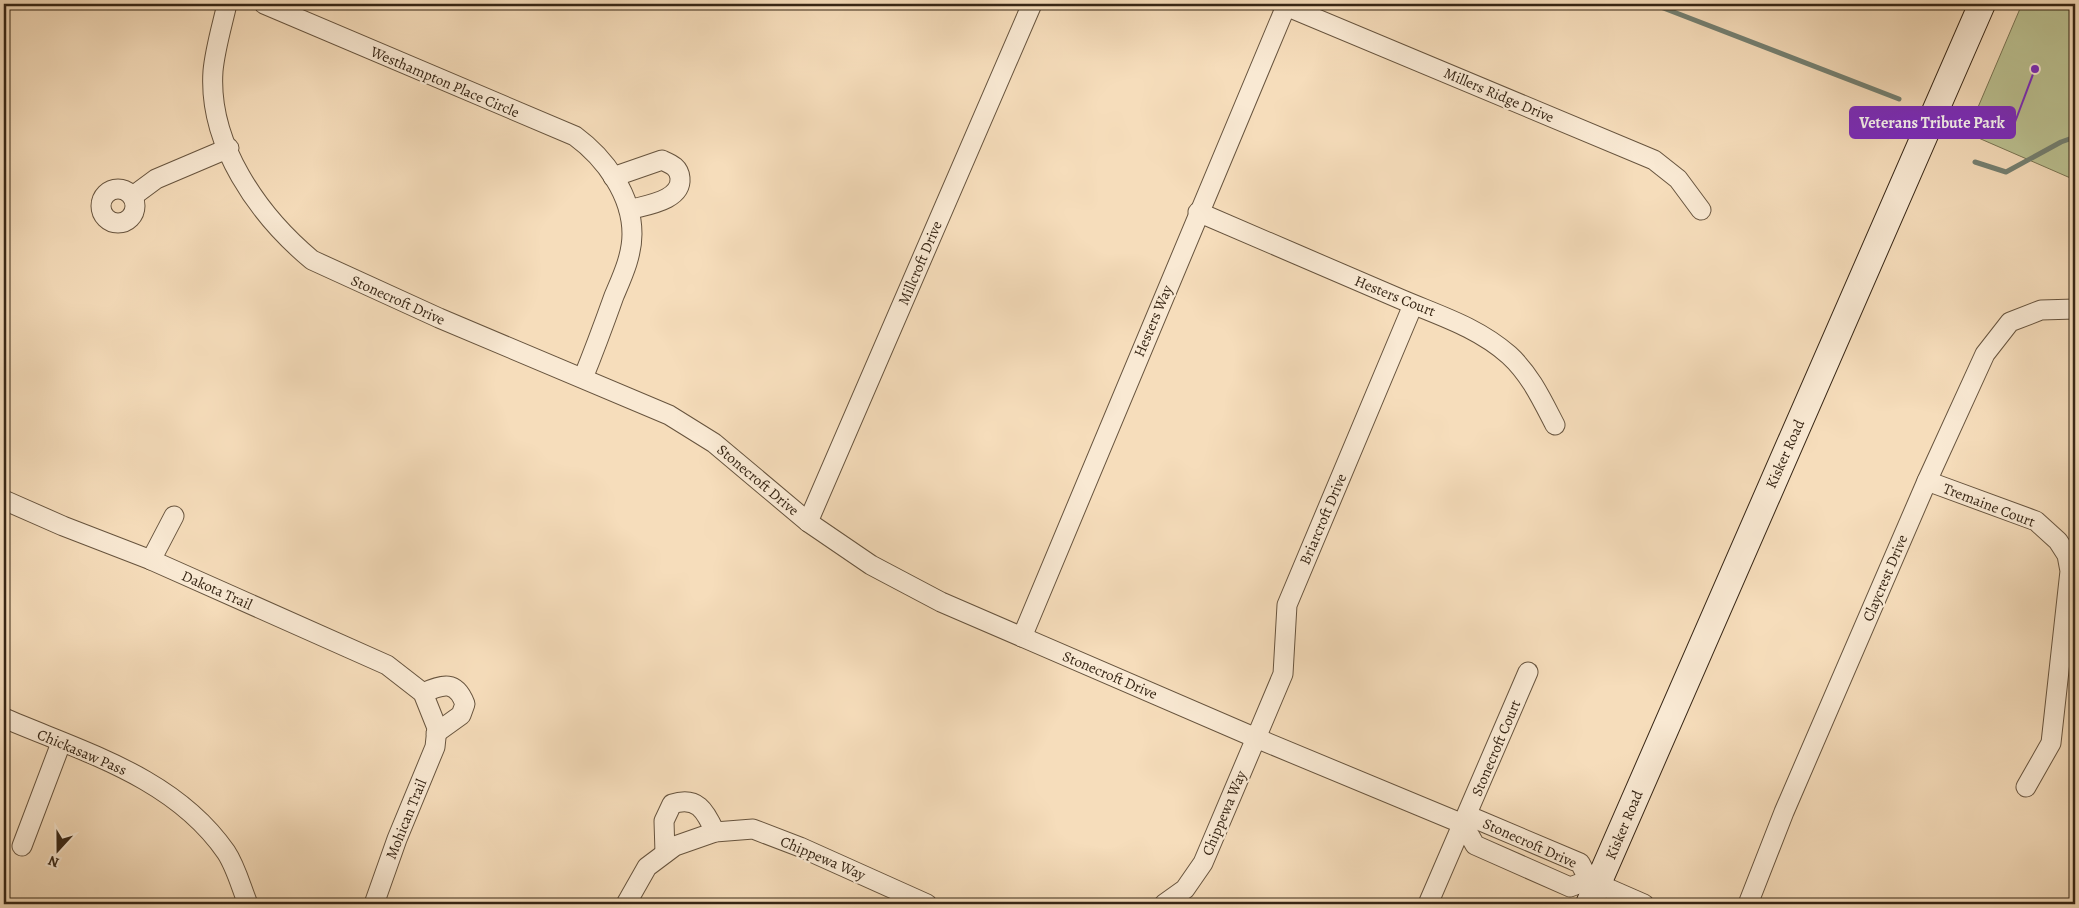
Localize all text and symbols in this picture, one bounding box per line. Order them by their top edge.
street label: Westhampton Place Circle [367,41,523,123]
street label: Millers Ridge Drive [1441,63,1557,127]
callout: Veterans Tribute Park [1850,107,2015,138]
text: Veterans Tribute Park [1858,112,2005,134]
street label: Millcroft Drive [893,217,947,308]
street label: Stonecroft Drive [348,270,449,330]
street label: Hesters Court [1352,271,1438,321]
street label: Hesters Way [1129,282,1177,360]
street label: Kisker Road [1761,416,1809,492]
street label: Stonecroft Drive [713,440,803,520]
street label: Briarcroft Drive [1295,470,1351,568]
street label: Tremaine Court [1940,478,2038,532]
street label: Claycrest Drive [1858,531,1912,624]
street label: Dakota Trail [179,566,256,615]
street label: Stonecroft Drive [1060,646,1161,704]
street label: Stonecroft Court [1467,697,1525,799]
street label: Chickasaw Pass [34,724,130,780]
street label: Chippewa Way [1197,767,1251,859]
street label: Mohican Trail [381,776,431,862]
street label: Kisker Road [1600,786,1648,863]
street label: Stonecroft Drive [1480,813,1581,873]
north arrow [32,826,82,876]
street label: Chippewa Way [777,831,869,885]
text: N [45,851,62,872]

